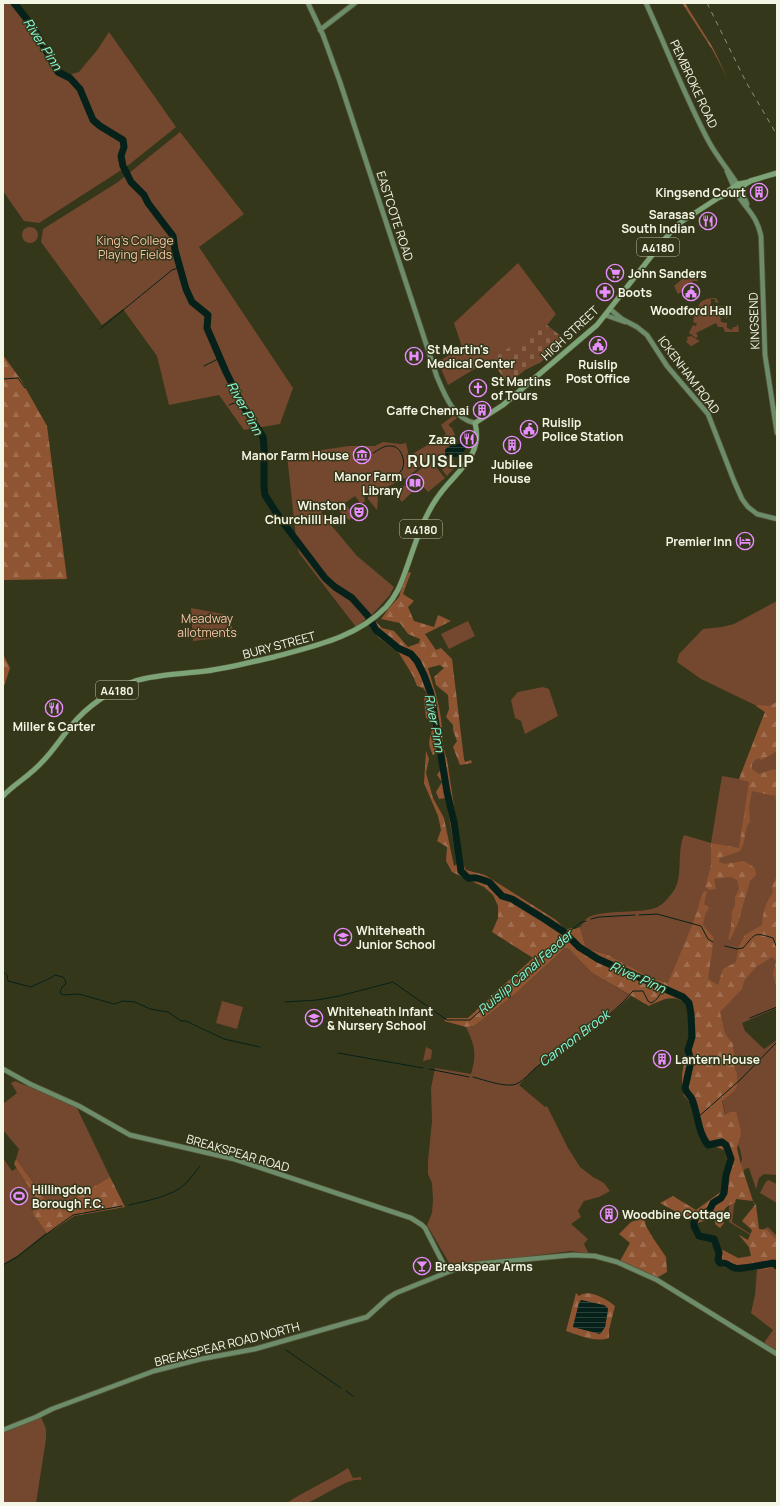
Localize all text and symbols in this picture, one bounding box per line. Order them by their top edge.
water label: River Pinn [19,14,67,75]
street label: PEMBROKE ROAD [666,37,722,131]
street label: EASTCOTE ROAD [372,169,418,263]
building icon: Kingsend Court [749,182,769,202]
place label: Kingsend Court [655,184,746,201]
place label: Sarasas South Indian [621,206,695,237]
restaurant icon: Sarasas South Indian [698,211,718,231]
park label: King's College Playing Fields [97,232,173,263]
road number: A4180 [637,238,679,256]
supermarket icon: John Sanders [605,263,625,283]
place label: John Sanders [628,265,707,282]
pharmacy icon: Boots [595,282,615,302]
public building icon: Woodford Hall [681,282,701,302]
place label: Boots [618,284,653,301]
street label: KINGSEND [745,292,763,350]
street label: HIGH STREET [537,301,603,364]
place label: Woodford Hall [650,302,732,319]
street label: ICKENHAM ROAD [654,333,724,417]
public building icon: Ruislip Post Office [588,335,608,355]
place label: St Martin's Medical Center [427,341,515,372]
hospital icon: St Martin's Medical Center [404,346,424,366]
place label: Ruislip Post Office [566,356,630,387]
place label: St Martins of Tours [491,373,552,404]
water label: River Pinn [223,378,268,439]
church icon: St Martins of Tours [468,378,488,398]
building icon: Caffe Chennai [472,400,492,420]
place label: Caffe Chennai [387,402,469,419]
place label: Ruislip Police Station [542,414,624,445]
public building icon: Ruislip Police Station [519,419,539,439]
restaurant icon: Zaza [459,429,479,449]
place label: Zaza [428,431,456,448]
building icon: Jubilee House [502,435,522,455]
museum icon: Manor Farm House [352,445,372,465]
place label: Manor Farm House [242,447,349,464]
district label: RUISLIP [407,450,475,472]
place label: Jubilee House [491,456,533,487]
place label: Manor Farm Library [334,468,402,499]
library icon: Manor Farm Library [405,473,425,493]
place label: Winston Churchilll Hall [265,497,346,528]
theatre icon: Winston Churchilll Hall [349,502,369,522]
road number: A4180 [400,520,442,538]
hotel icon: Premier Inn [735,531,755,551]
place label: Premier Inn [666,533,732,550]
park label: Meadway allotments [177,610,237,641]
street label: BURY STREET [241,627,318,663]
road number: A4180 [96,681,138,699]
water label: River Pinn [421,692,450,755]
restaurant icon: Miller & Carter [44,698,64,718]
place label: Miller & Carter [13,718,96,735]
place label: Whiteheath Junior School [356,922,436,953]
water label: Ruislip Canal Feeder [474,924,578,1018]
school or university icon: Whiteheath Junior School [333,927,353,947]
water label: River Pinn [607,957,670,998]
place label: Whiteheath Infant & Nursery School [327,1003,433,1034]
water label: Cannon Brook [535,1004,615,1071]
school or university icon: Whiteheath Infant & Nursery School [304,1008,324,1028]
building icon: Lantern House [652,1049,672,1069]
place label: Lantern House [675,1051,760,1068]
street label: BREAKSPEAR ROAD [184,1130,292,1176]
place label: Hillingdon Borough F.C. [32,1181,104,1212]
sports icon: Hillingdon Borough F.C. [9,1186,29,1206]
building icon: Woodbine Cottage [599,1204,619,1224]
place label: Woodbine Cottage [622,1206,731,1223]
bar icon: Breakspear Arms [412,1256,432,1276]
place label: Breakspear Arms [435,1258,533,1275]
street label: BREAKSPEAR ROAD NORTH [153,1318,301,1370]

